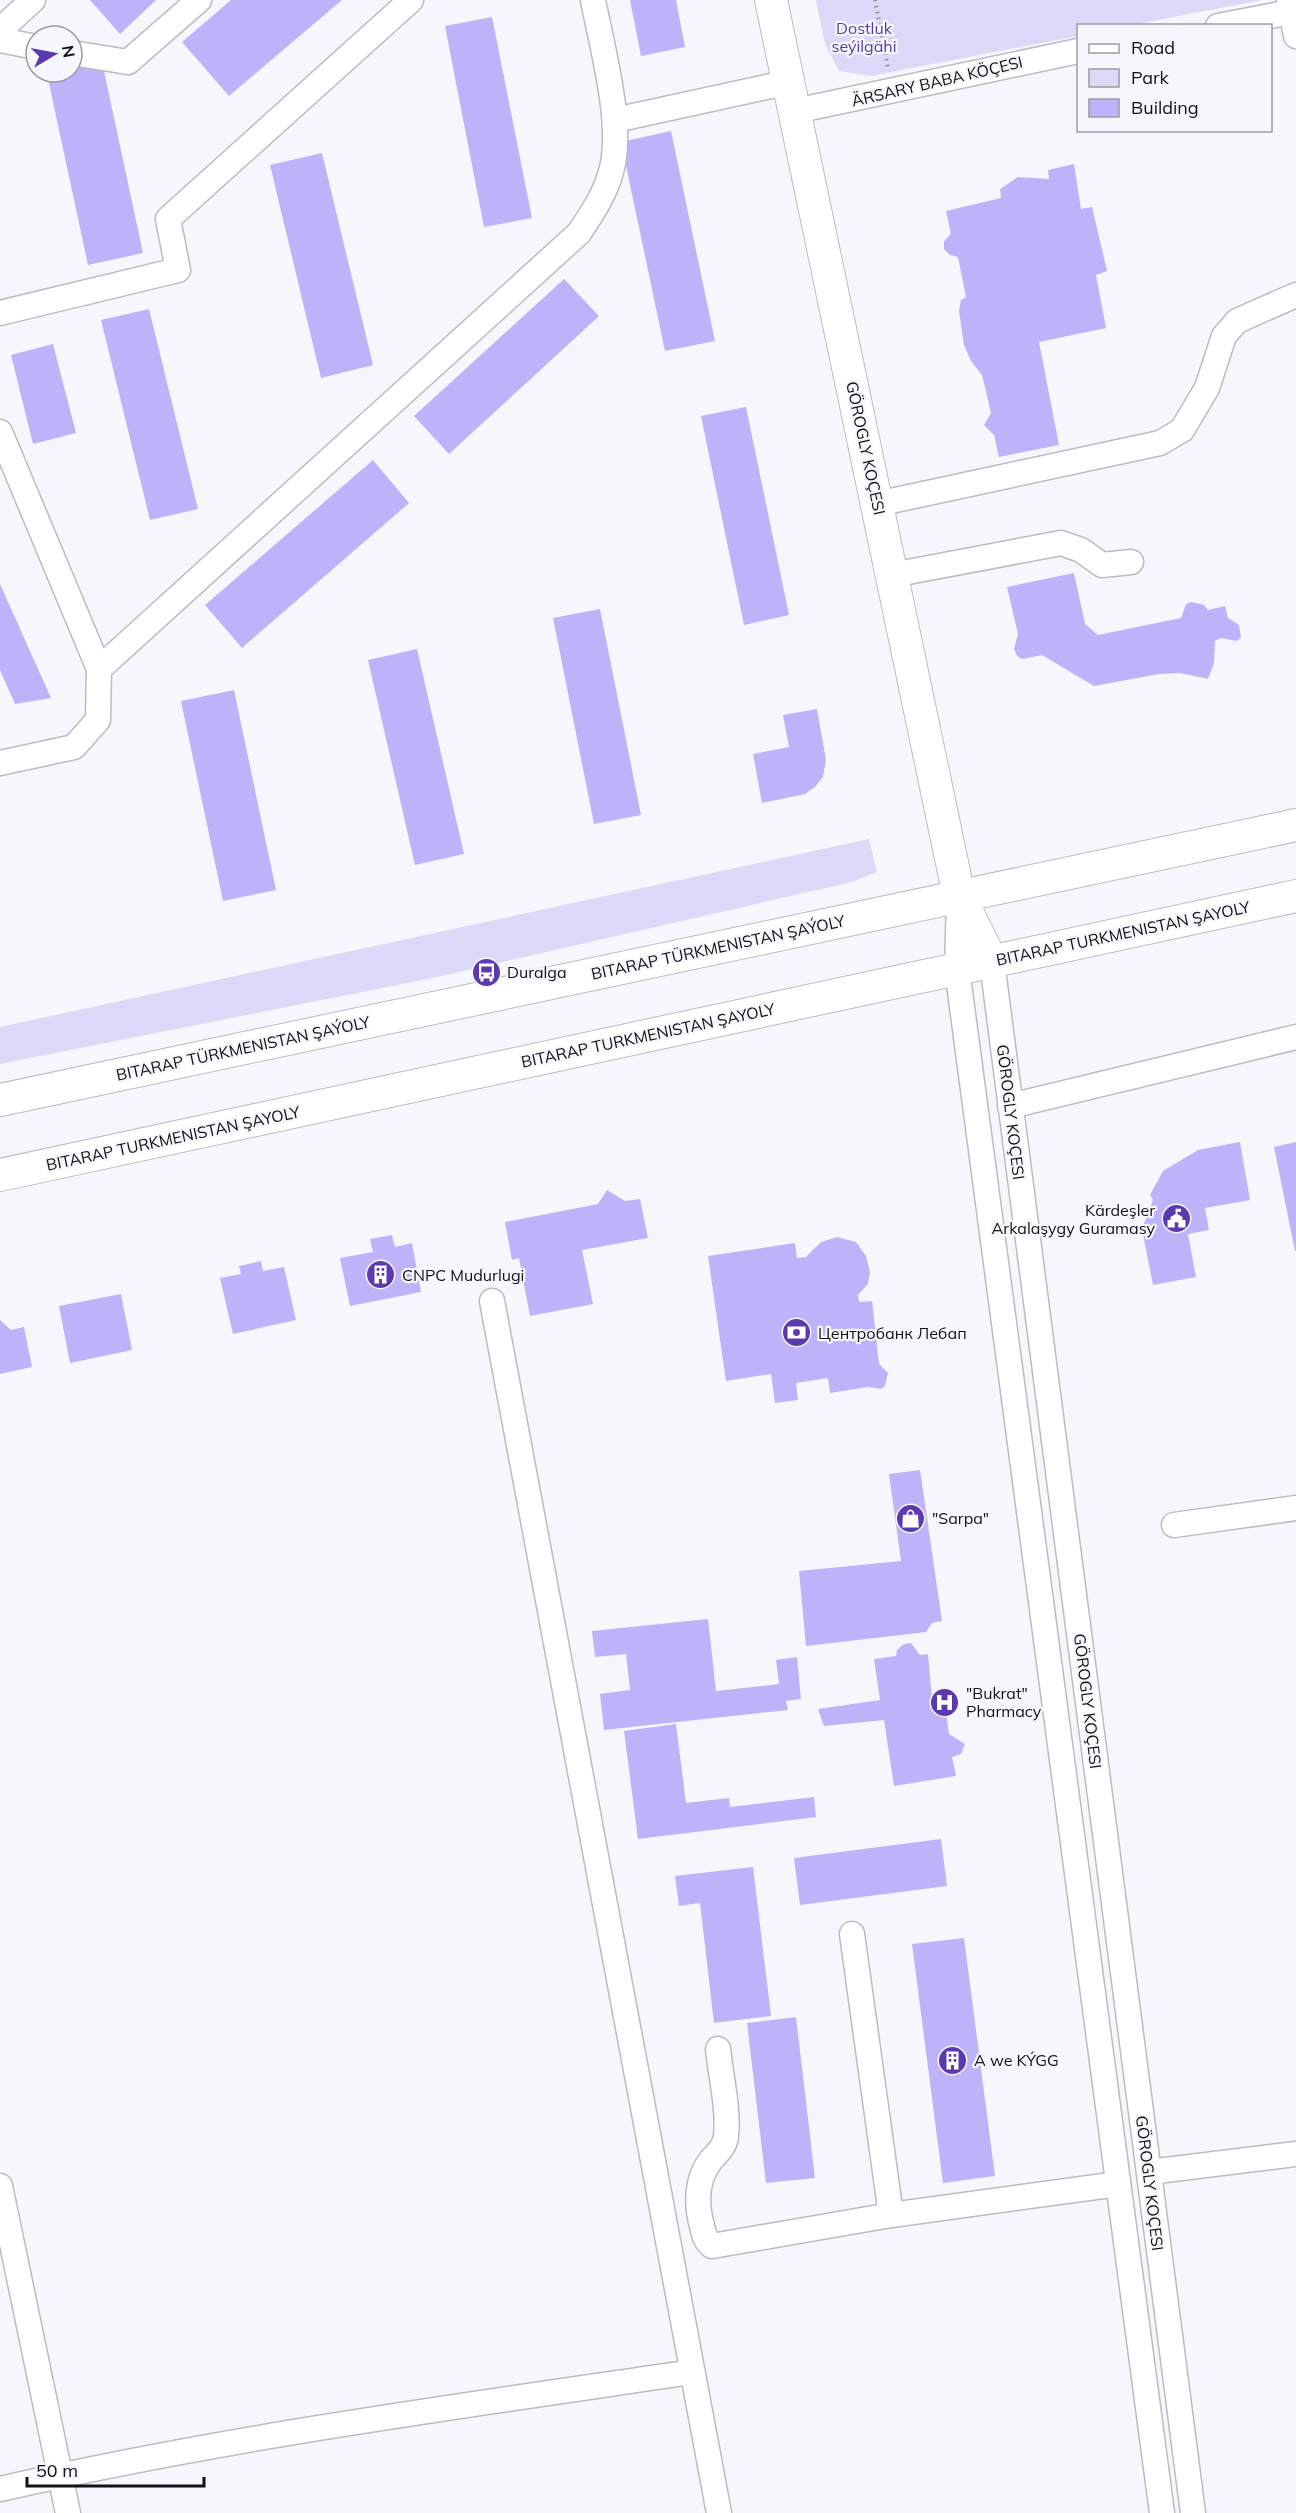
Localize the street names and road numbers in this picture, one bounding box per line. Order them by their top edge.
street label: ÄRSARY BABA KÖÇESI [850,52,1024,110]
street label: GÖROGLY KOÇESI [842,379,890,517]
street label: BITARAP TURKMENISTAN ŞAYOLY [994,896,1252,970]
street label: BITARAP TÜRKMENISTAN ŞAÝOLY [589,910,847,984]
street label: BITARAP TURKMENISTAN ŞAYOLY [519,998,777,1072]
street label: BITARAP TÜRKMENISTAN ŞAÝOLY [114,1011,372,1085]
street label: GÖROGLY KOÇESI [993,1043,1029,1181]
street label: BITARAP TURKMENISTAN ŞAYOLY [44,1101,302,1175]
street label: GÖROGLY KOÇESI [1070,1632,1106,1770]
street label: GÖROGLY KOÇESI [1132,2114,1168,2252]

